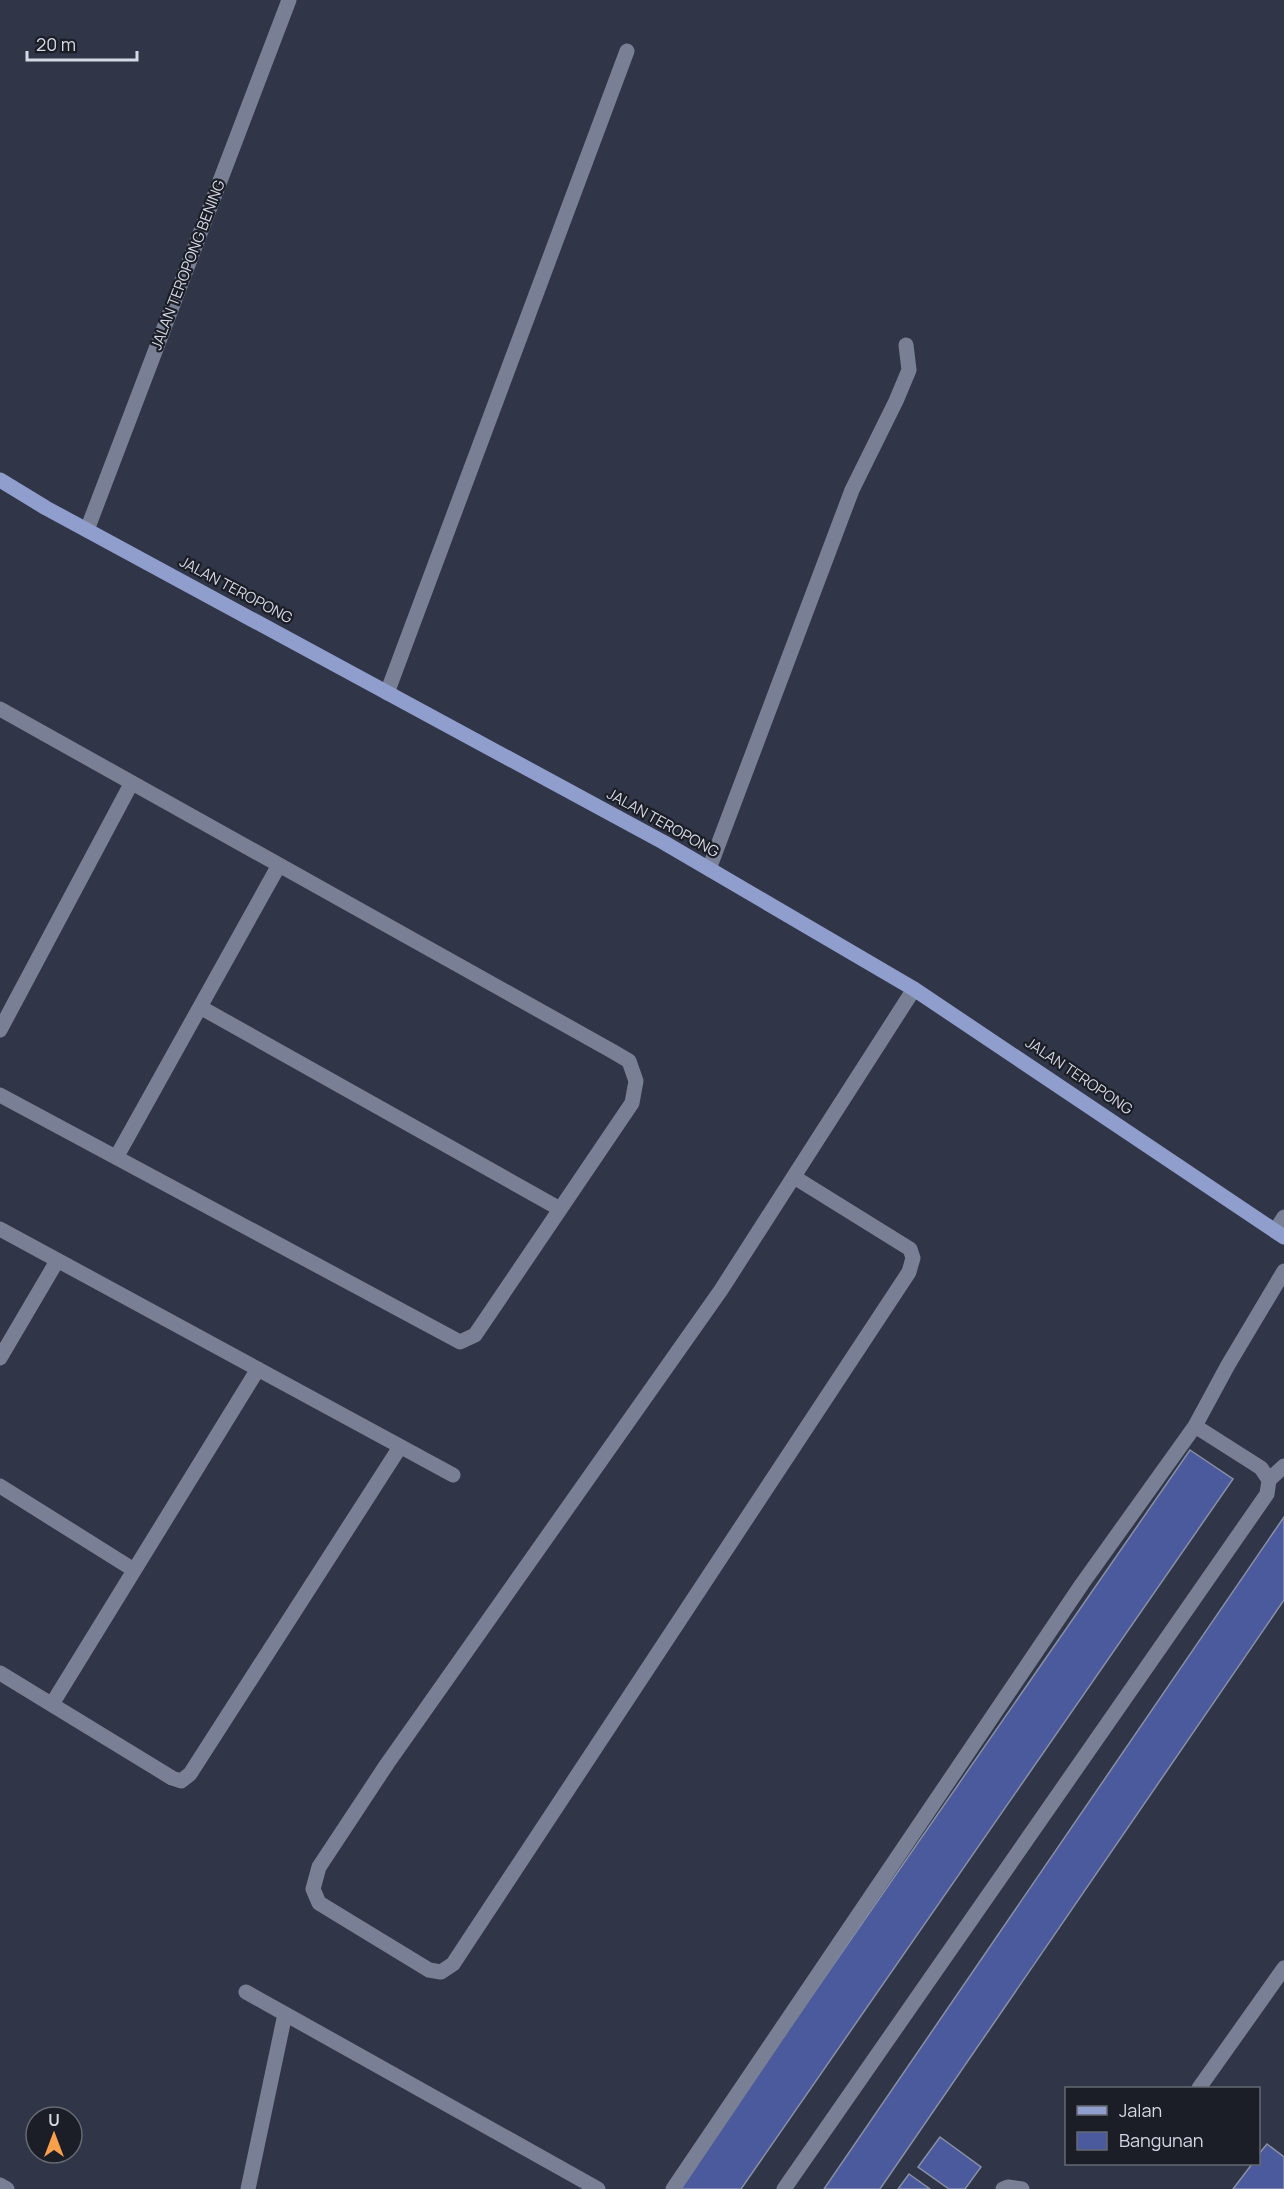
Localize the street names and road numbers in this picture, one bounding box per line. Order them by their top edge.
street label: JALAN TEROPONG BENING [145,176,230,353]
street label: JALAN TEROPONG [176,551,297,628]
street label: JALAN TEROPONG [603,783,723,862]
street label: JALAN TEROPONG [1022,1032,1137,1120]

